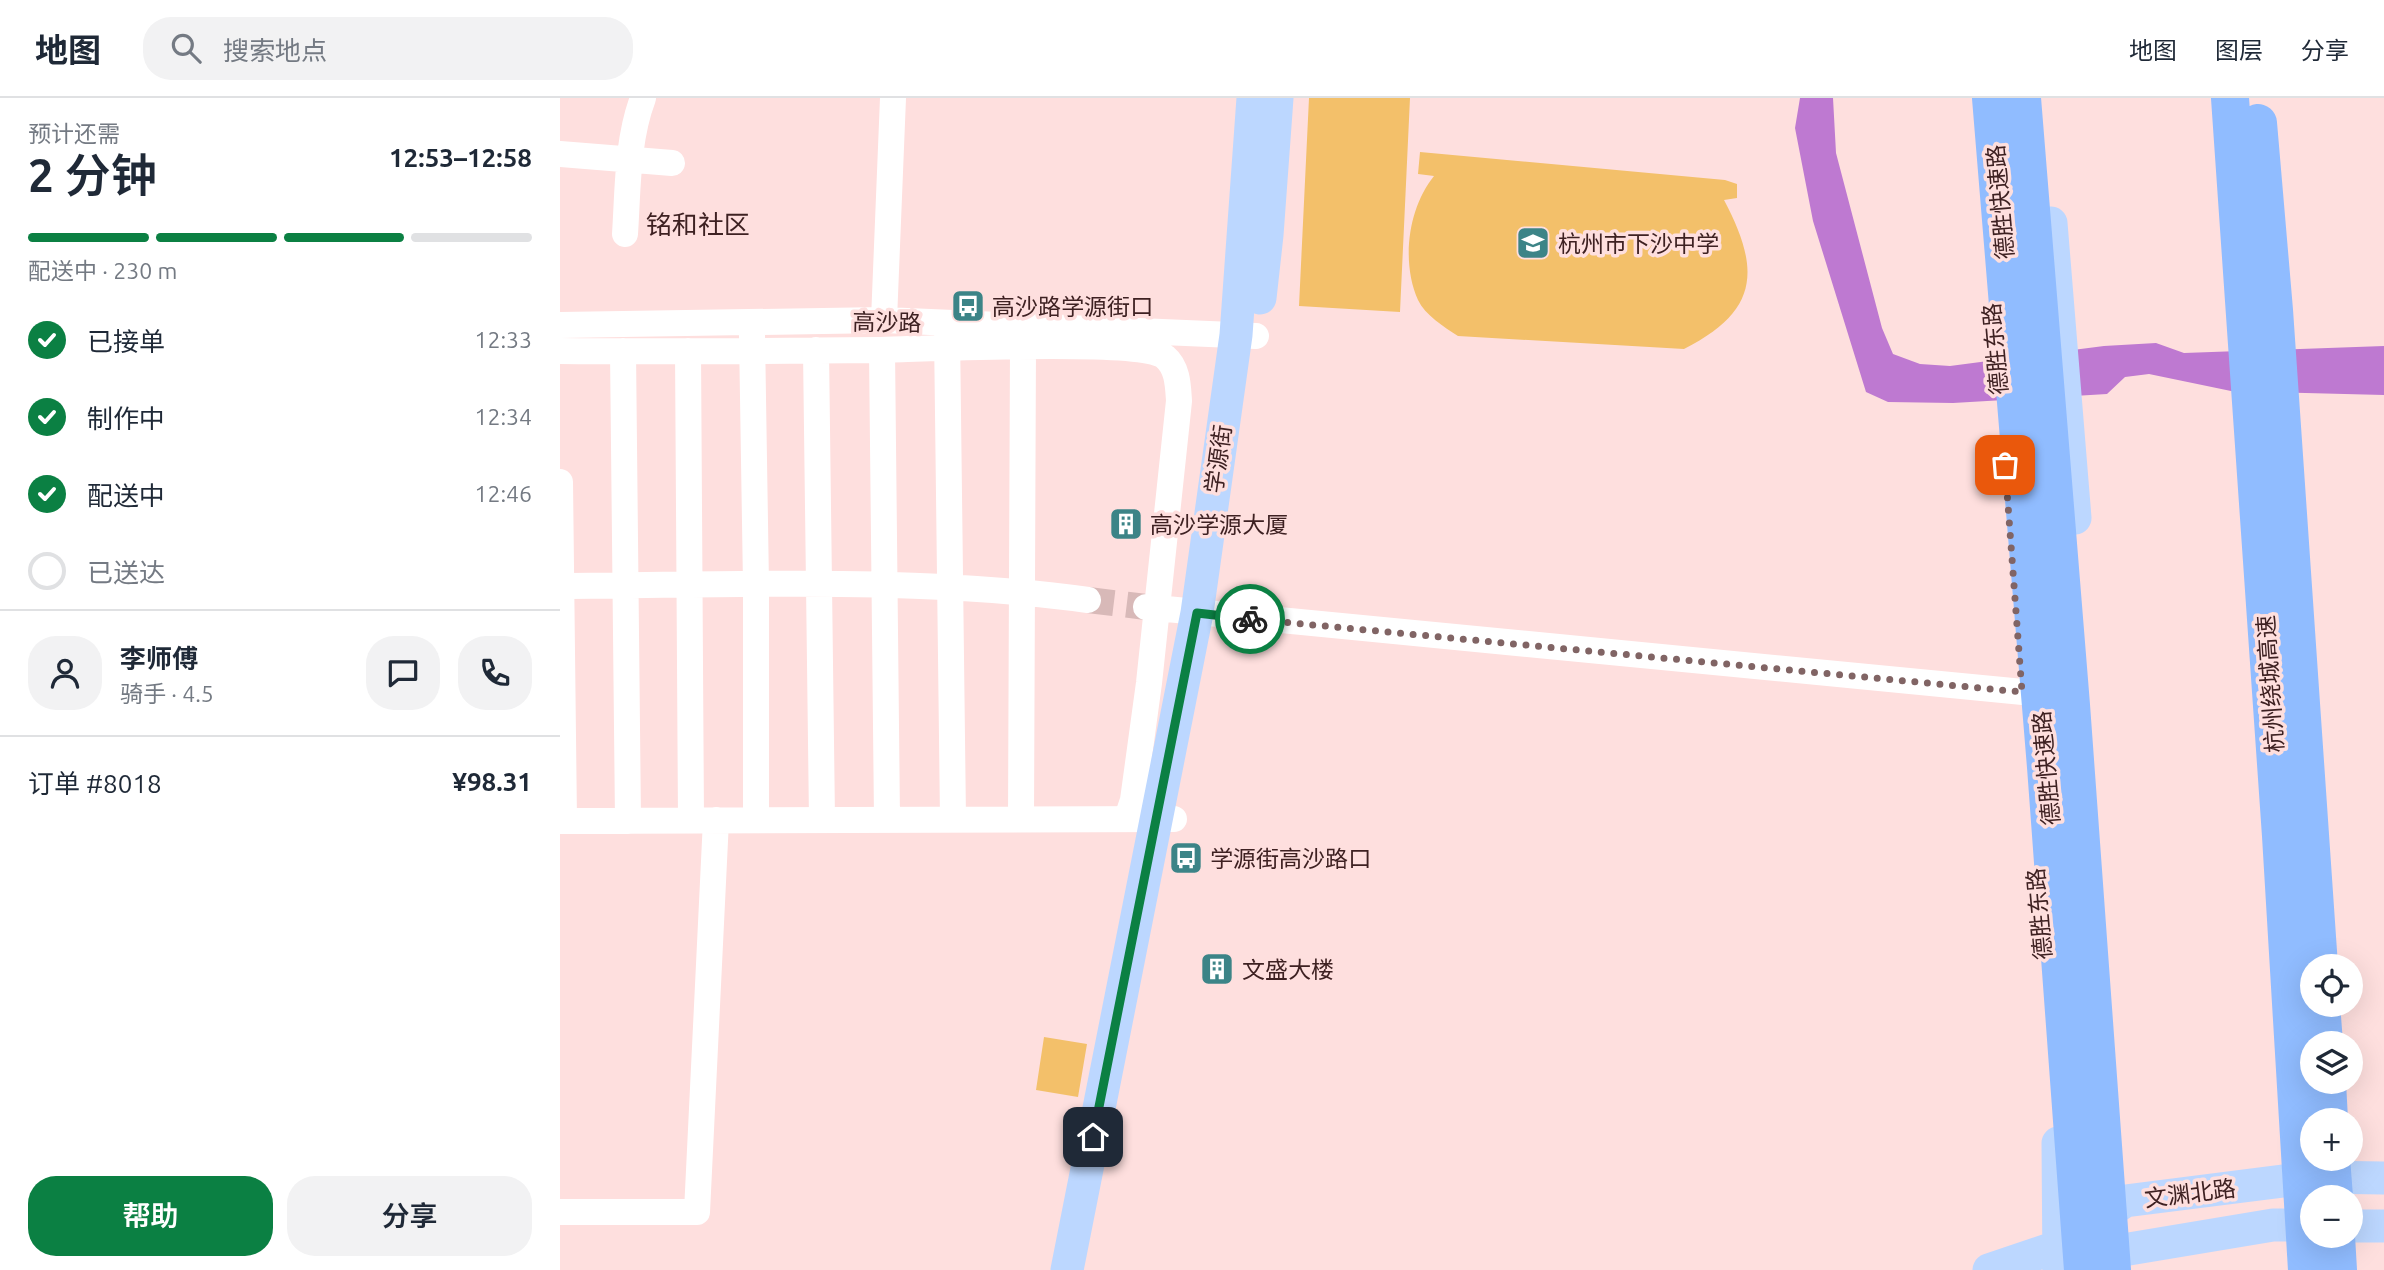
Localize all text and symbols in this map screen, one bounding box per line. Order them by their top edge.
search box [143,17,633,80]
icon: search [167,29,205,67]
text: 地图 [35,31,101,68]
text: 搜索地点 [223,36,327,65]
text: 地图 [2129,37,2177,64]
text: 图层 [2215,37,2263,64]
text: 分享 [2301,37,2349,64]
text: 预计还需 [28,121,120,146]
text: 12:53–12:58 [389,143,532,172]
street label: 德胜快速路 [1983,144,2017,260]
text: 2 分钟 [28,149,157,201]
district label: 铭和社区 [646,210,750,239]
school or university icon: 杭州市下沙中学 [1514,224,1552,262]
place label: 杭州市下沙中学 [1558,231,1719,256]
text: 配送中 · 230 m [28,258,177,283]
bus stop icon: 高沙路学源街口 [949,287,987,325]
place label: 高沙路学源街口 [992,294,1153,319]
street label: 德胜东路 [1979,302,2011,396]
street label: 高沙路 [852,309,922,335]
icon: check [28,321,66,359]
text: 已接单 [87,327,165,356]
text: 12:33 [474,327,532,352]
icon: check [28,398,66,436]
text: 制作中 [87,404,165,433]
text: 12:34 [474,404,532,429]
street label: 学源街 [1201,423,1235,495]
pin [1975,435,2035,495]
icon: bag [1986,446,2024,484]
icon: check [28,475,66,513]
text: 配送中 [87,481,165,510]
text: 12:46 [474,481,532,506]
building icon: 高沙学源大厦 [1107,505,1145,543]
place label: 高沙学源大厦 [1150,512,1288,537]
text: 已送达 [87,558,165,587]
courier [1215,584,1285,654]
icon: bike [1231,600,1269,638]
street label: 杭州绕城高速 [2253,614,2287,754]
button: person [28,636,102,710]
button: chat [366,636,440,710]
button: phone [458,636,532,710]
text: 李师傅 [120,644,198,673]
text: 骑手 · 4.5 [120,681,214,706]
street label: 德胜快速路 [2029,710,2063,826]
text: ¥98.31 [452,767,532,796]
text: 订单 #8018 [28,769,162,798]
bus stop icon: 学源街高沙路口 [1167,839,1205,877]
place label: 学源街高沙路口 [1210,846,1371,871]
street label: 德胜东路 [2023,867,2055,961]
building icon: 文盛大楼 [1198,950,1236,988]
map controls [2300,954,2363,1248]
button: locate [2300,954,2363,1017]
place label: 文盛大楼 [1242,957,1334,982]
button: layers [2300,1031,2363,1094]
pin [1063,1107,1123,1167]
button: + [2300,1108,2363,1171]
icon: home [1074,1118,1112,1156]
street label: 文渊北路 [2143,1175,2237,1211]
button: 帮助 [28,1176,273,1256]
button: 分享 [287,1176,532,1256]
button: − [2300,1185,2363,1248]

